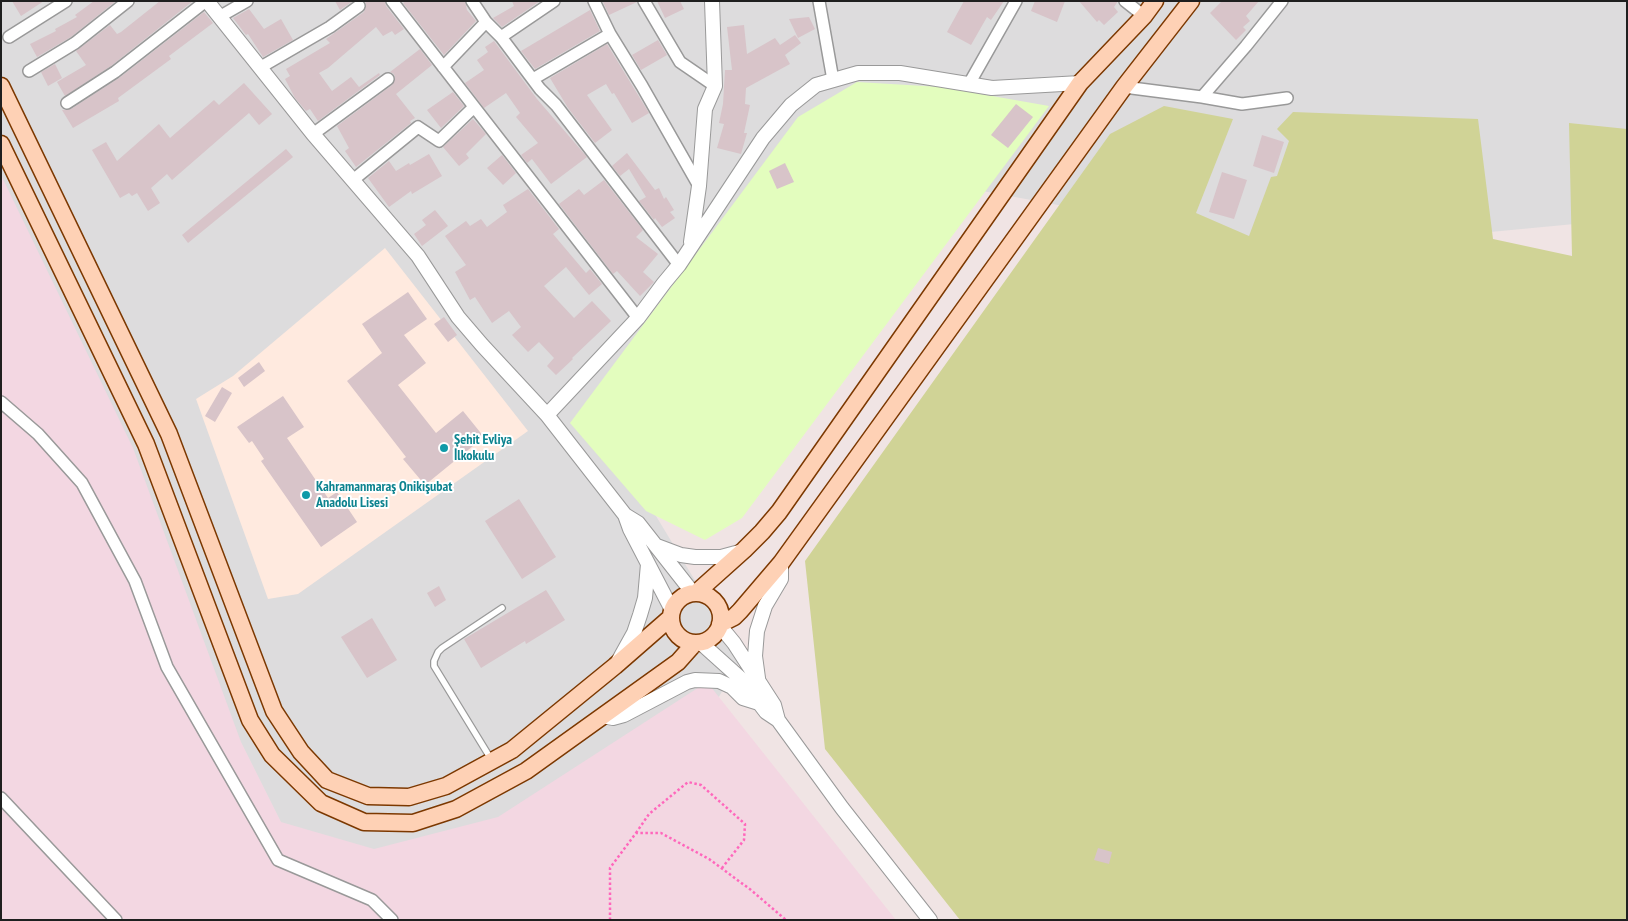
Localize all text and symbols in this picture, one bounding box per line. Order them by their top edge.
place label: Şehit Evliya İlkokulu [454,432,512,464]
marker: Şehit Evliya İlkokulu [438,442,450,454]
place label: Kahramanmaraş Onikişubat Anadolu Lisesi [316,479,452,512]
marker: Kahramanmaraş Onikişubat Anadolu Lisesi [300,489,312,501]

